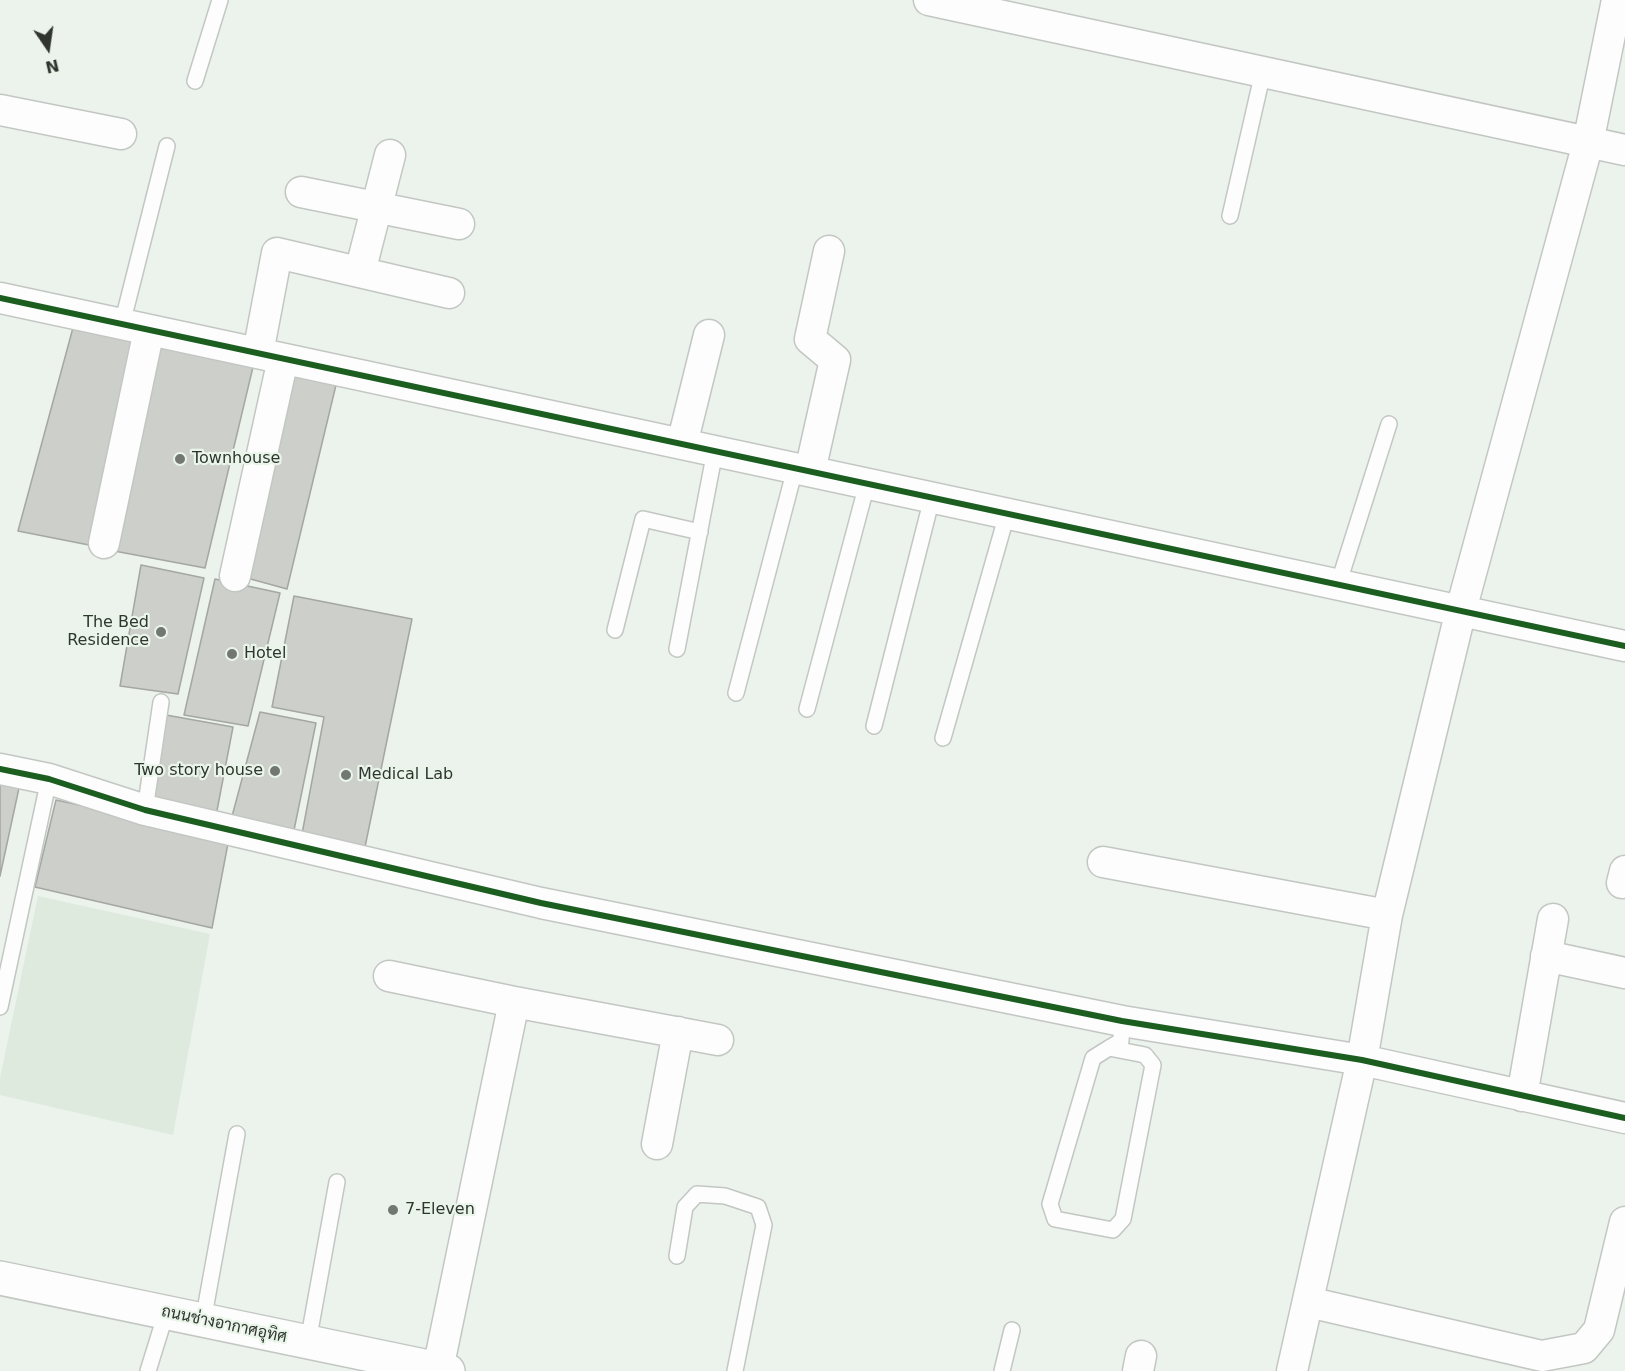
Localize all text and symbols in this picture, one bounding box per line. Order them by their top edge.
north arrow [18,18,78,78]
text: N [44,55,61,77]
place label: Townhouse [192,449,280,469]
marker: Townhouse [173,452,187,466]
place label: The Bed Residence [67,613,149,651]
marker: The Bed Residence [154,625,168,639]
place label: Hotel [244,644,286,664]
marker: Hotel [225,647,239,661]
place label: Two story house [134,761,263,781]
marker: Two story house [268,764,282,778]
place label: Medical Lab [358,765,453,785]
marker: Medical Lab [339,768,353,782]
place label: 7-Eleven [405,1200,475,1220]
marker: 7-Eleven [386,1203,400,1217]
street label: ถนนช่างอากาศอุทิศ [160,1302,288,1348]

